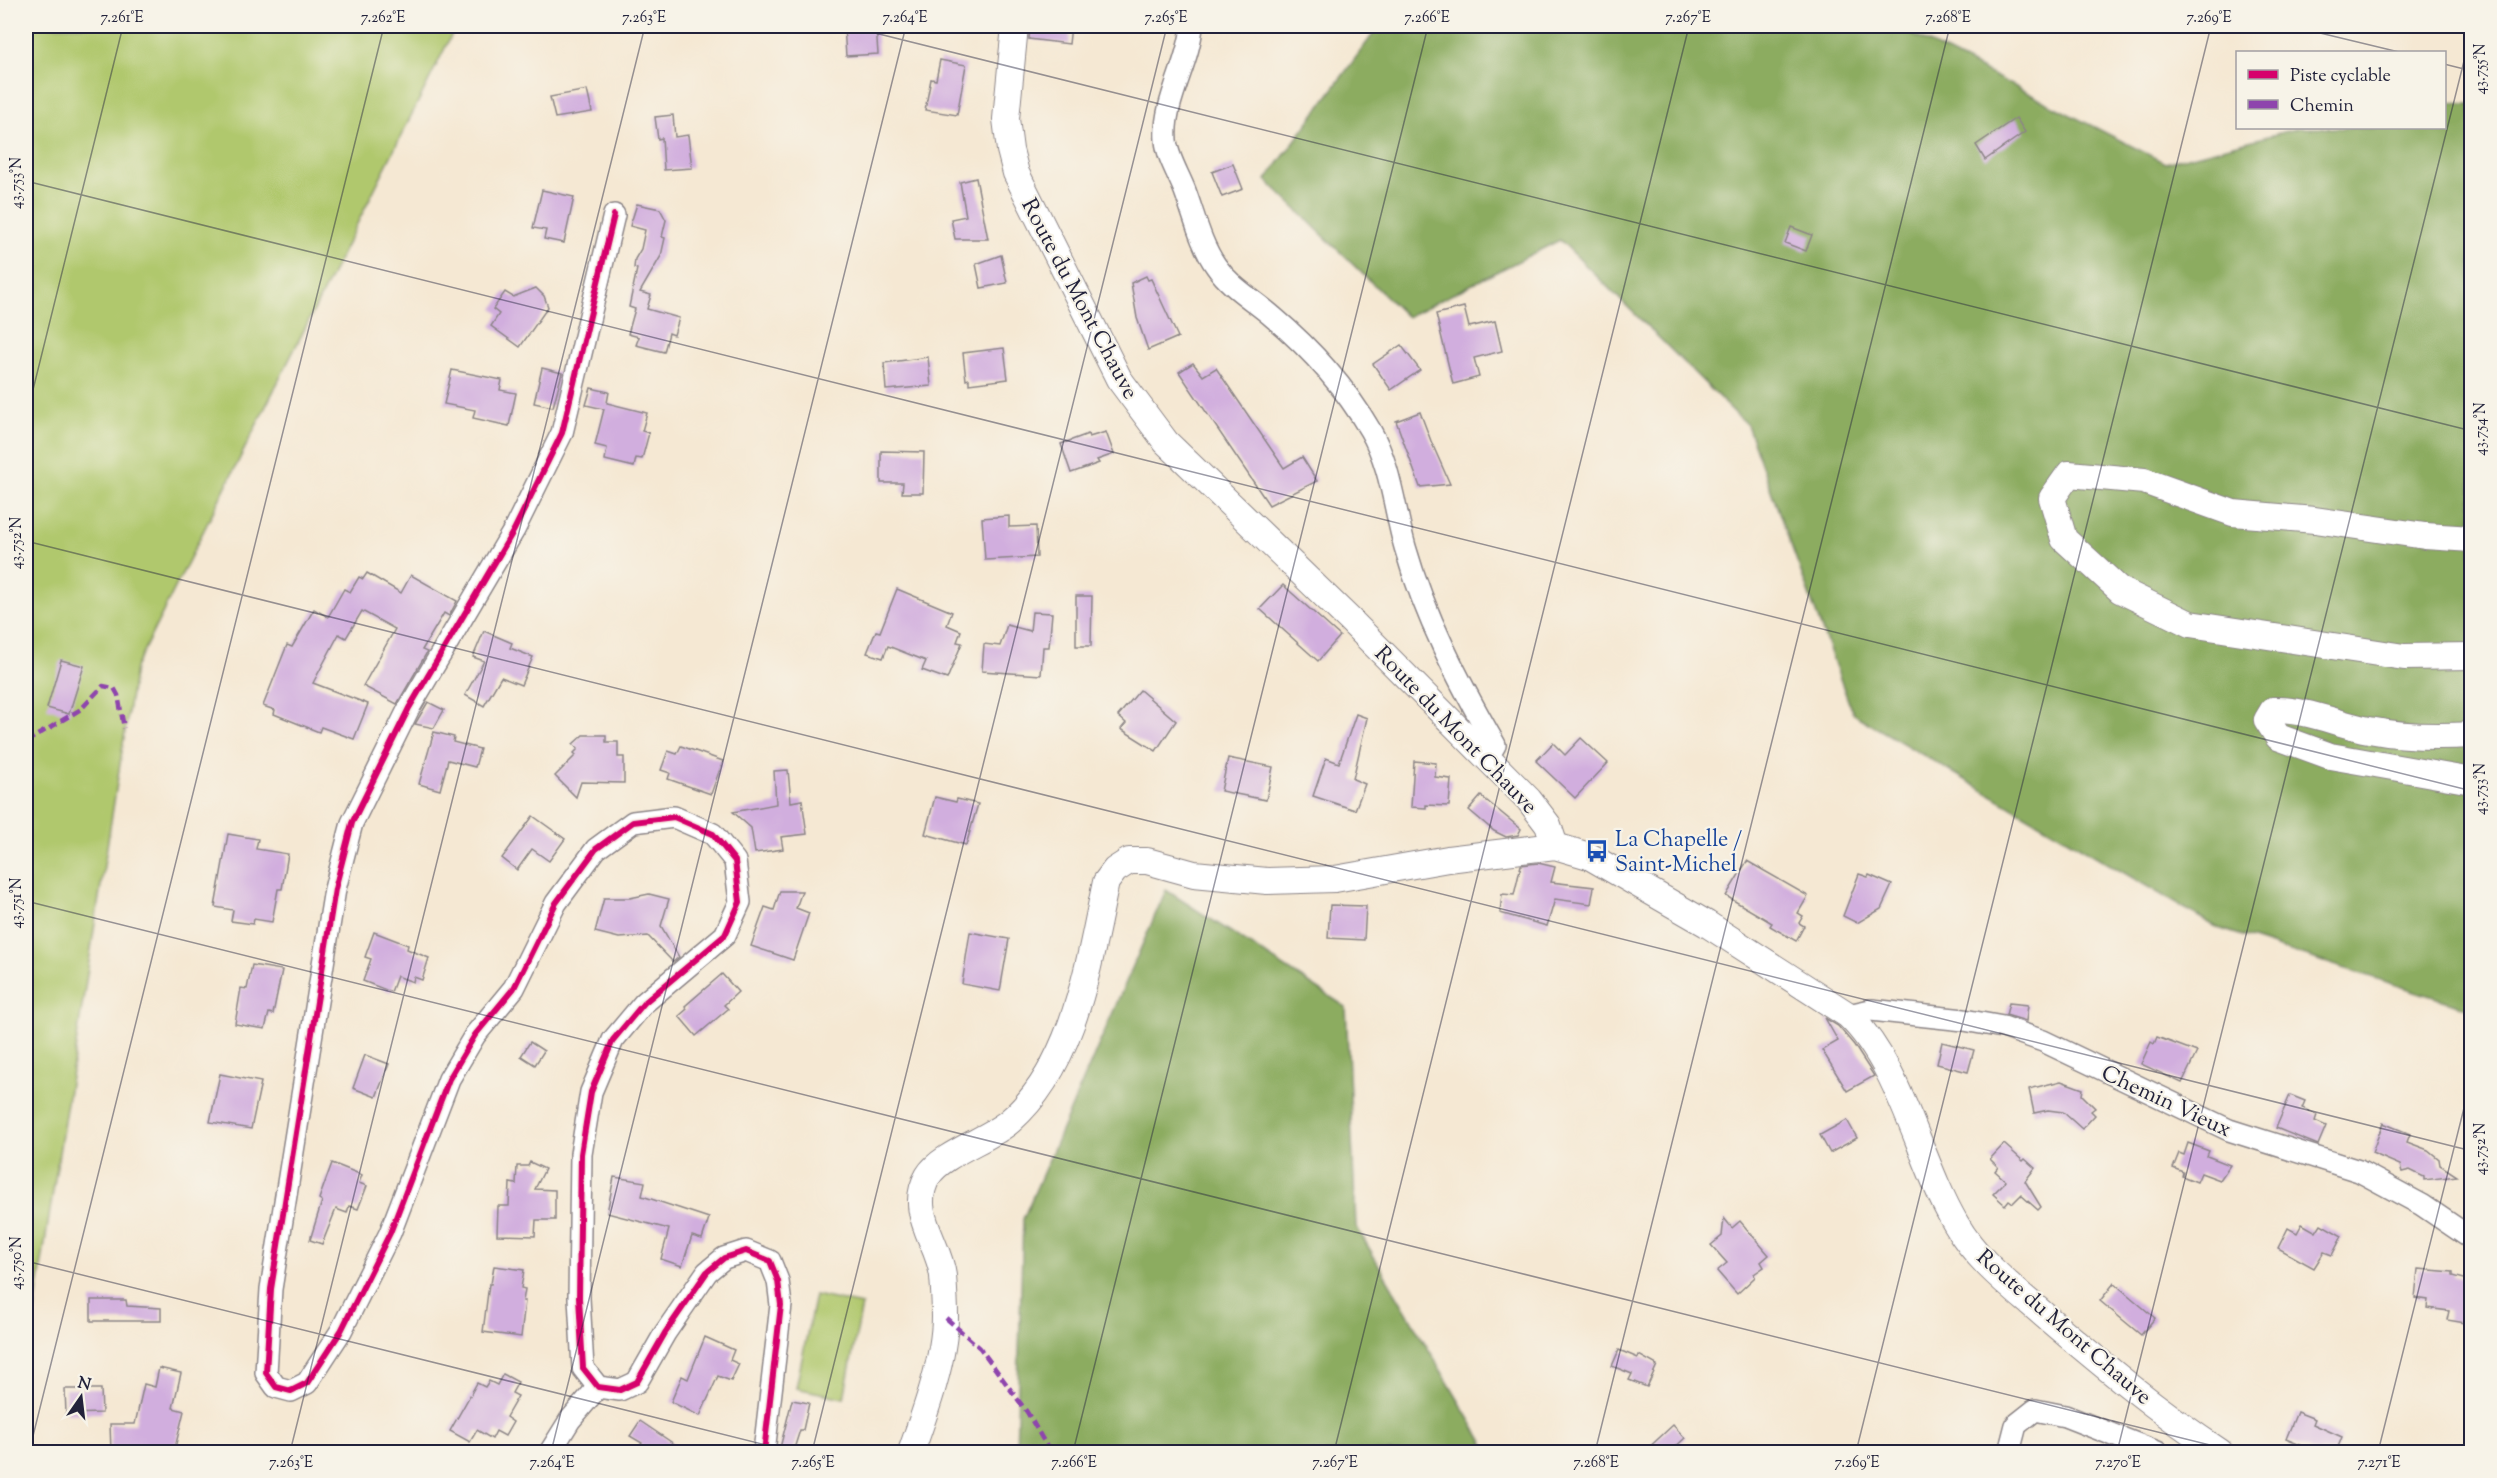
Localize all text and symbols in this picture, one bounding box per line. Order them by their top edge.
text: 7.261°E [101,8,143,29]
text: 7.262°E [361,8,405,29]
text: 7.263°E [622,8,666,29]
text: 7.264°E [882,8,928,29]
text: 7.265°E [1144,8,1188,29]
text: 7.266°E [1404,8,1450,29]
text: 7.267°E [1665,8,1711,29]
text: 7.268°E [1925,8,1971,29]
text: 7.269°E [2186,8,2232,29]
text: 43.755°N [2471,43,2492,95]
legend [2236,51,2446,129]
text: Piste cyclable [2290,64,2391,90]
text: Chemin [2290,94,2354,120]
text: 43.753°N [7,157,28,209]
street label: Route du Mont Chauve [1012,193,1145,405]
text: 43.754°N [2471,402,2492,456]
text: 43.752°N [7,517,28,569]
street label: Route du Mont Chauve [1366,640,1544,822]
text: 43.753°N [2471,763,2492,815]
place label: La Chapelle / Saint-Michel [1615,825,1742,882]
bus stop icon: La Chapelle / Saint-Michel [1584,838,1610,864]
text: 43.751°N [7,877,28,929]
street label: Chemin Vieux [2095,1059,2236,1147]
text: 43.752°N [2471,1123,2492,1175]
text: 43.750°N [7,1236,28,1290]
street label: Route du Mont Chauve [1968,1243,2158,1414]
north arrow [51,1367,111,1427]
text: N [75,1372,93,1398]
text: 7.263°E [269,1453,313,1474]
text: 7.264°E [529,1453,575,1474]
text: 7.265°E [791,1453,835,1474]
text: 7.266°E [1051,1453,1097,1474]
text: 7.267°E [1312,1453,1358,1474]
text: 7.268°E [1573,1453,1619,1474]
text: 7.269°E [1834,1453,1880,1474]
text: 7.270°E [2095,1453,2141,1474]
text: 7.271°E [2357,1453,2401,1474]

